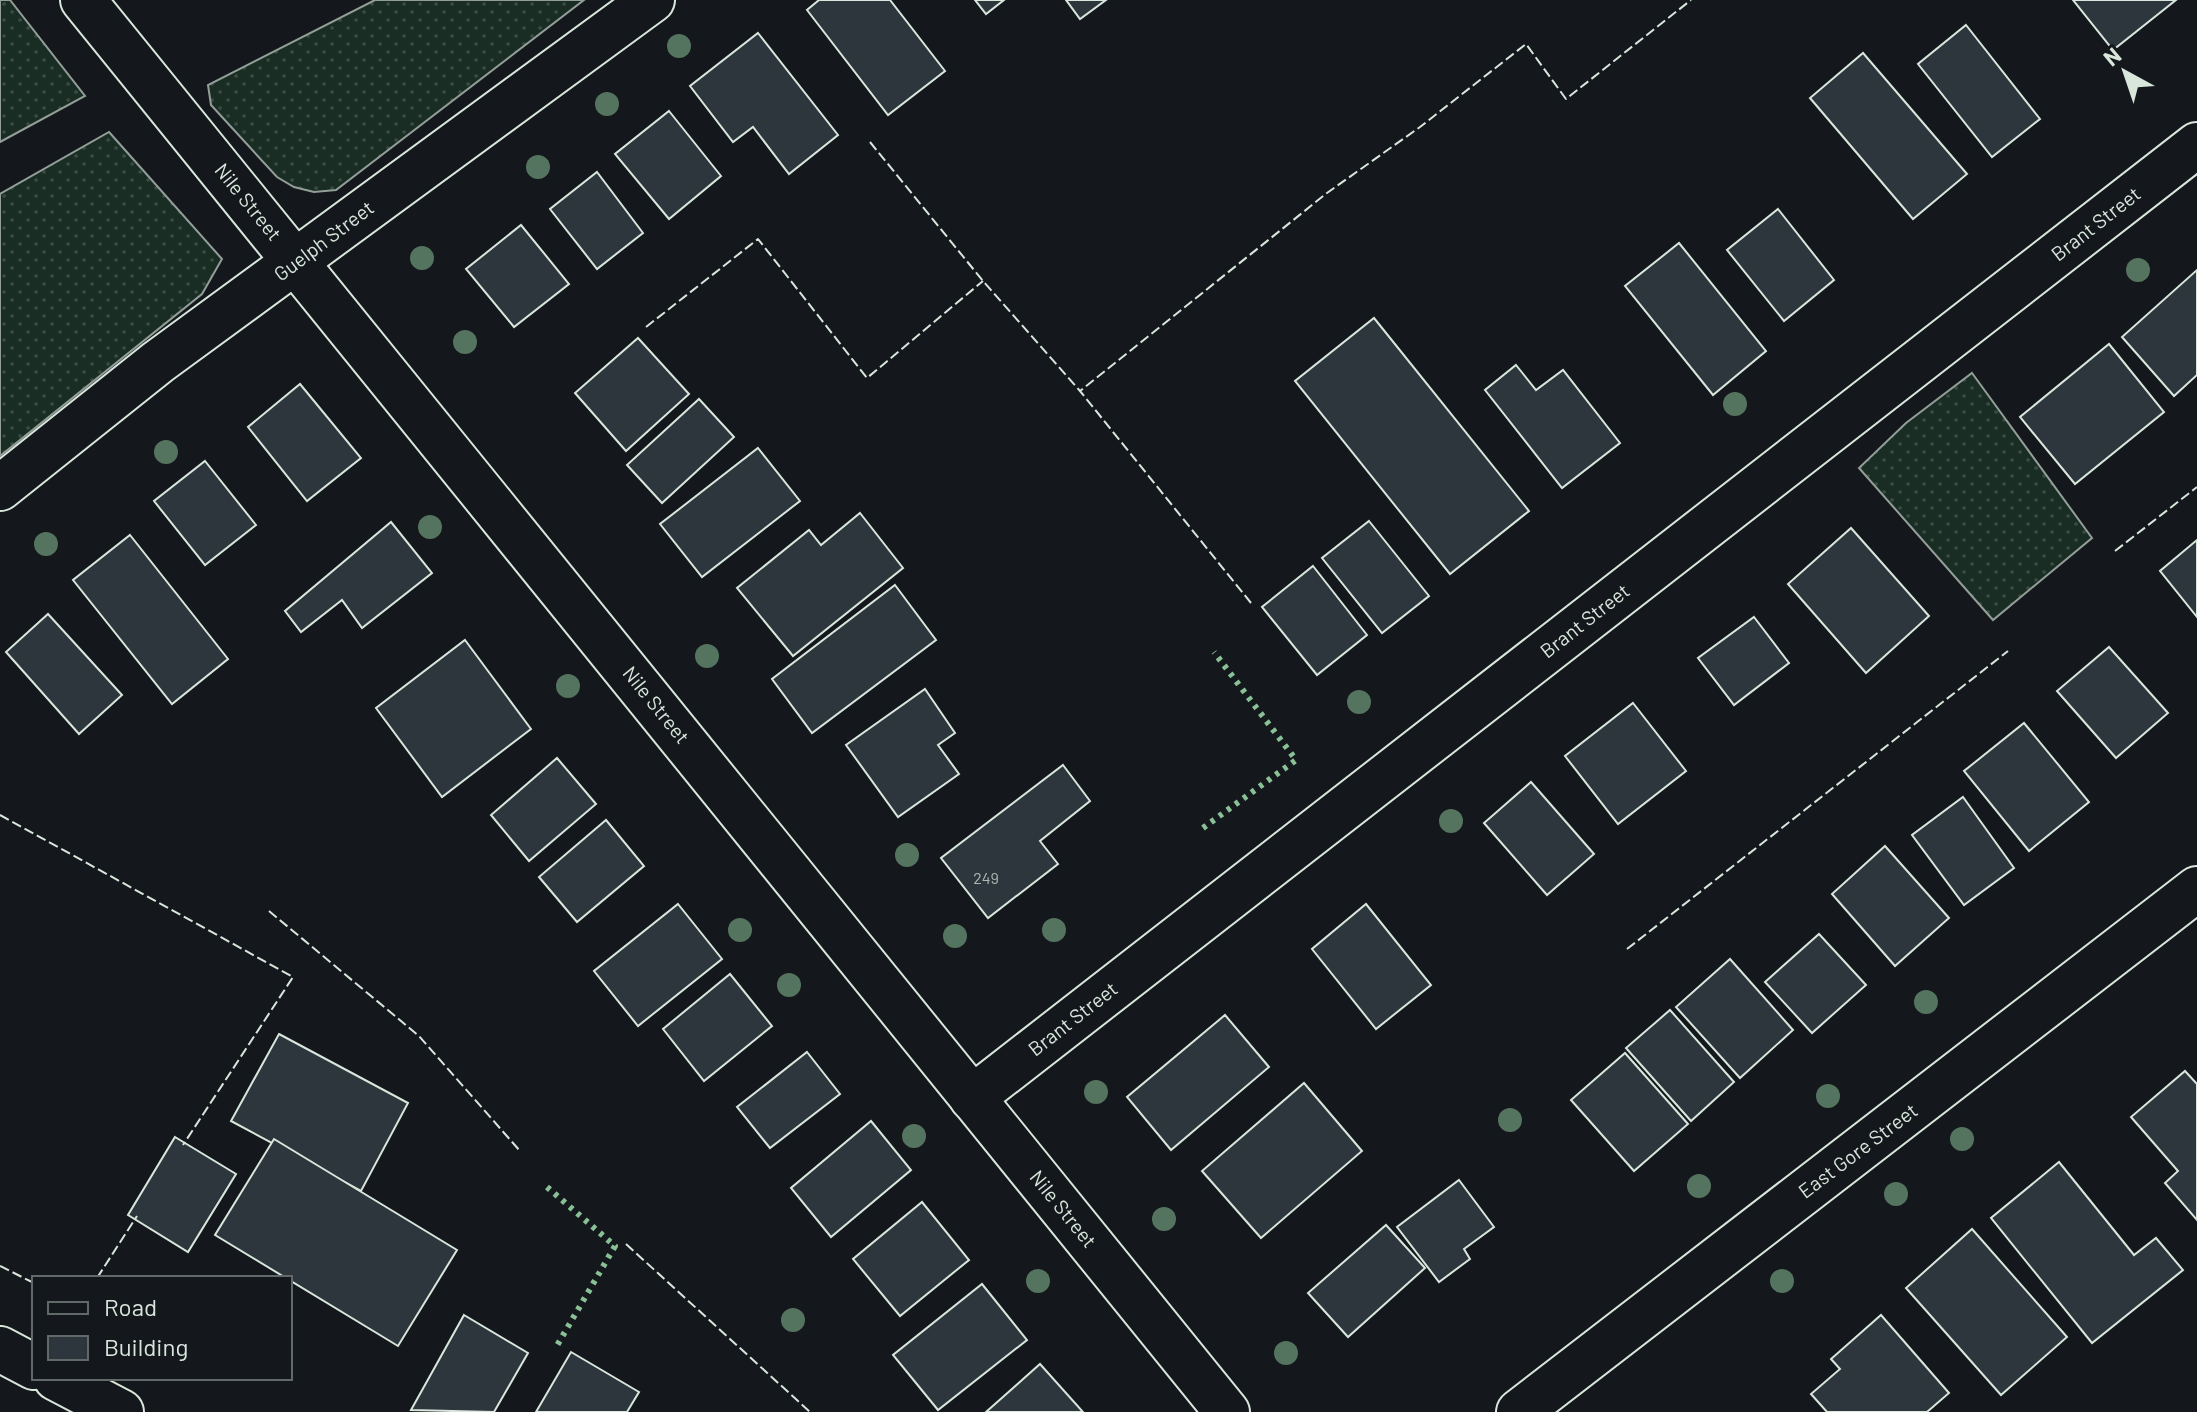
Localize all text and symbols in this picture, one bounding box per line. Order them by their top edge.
north arrow [2085,32,2165,112]
text: N [2098,41,2125,71]
street label: Nile Street [210,158,287,245]
street label: Brant Street [2046,181,2145,266]
street label: Guelph Street [269,195,378,285]
street label: Brant Street [1535,578,1634,663]
street label: Nile Street [618,661,695,748]
house number: 249 [973,868,999,887]
street label: Brant Street [1023,976,1122,1061]
street label: East Gore Street [1793,1098,1922,1203]
street label: Nile Street [1025,1165,1102,1252]
legend [32,1276,292,1380]
text: Road [104,1292,157,1321]
text: Building [104,1332,188,1361]

